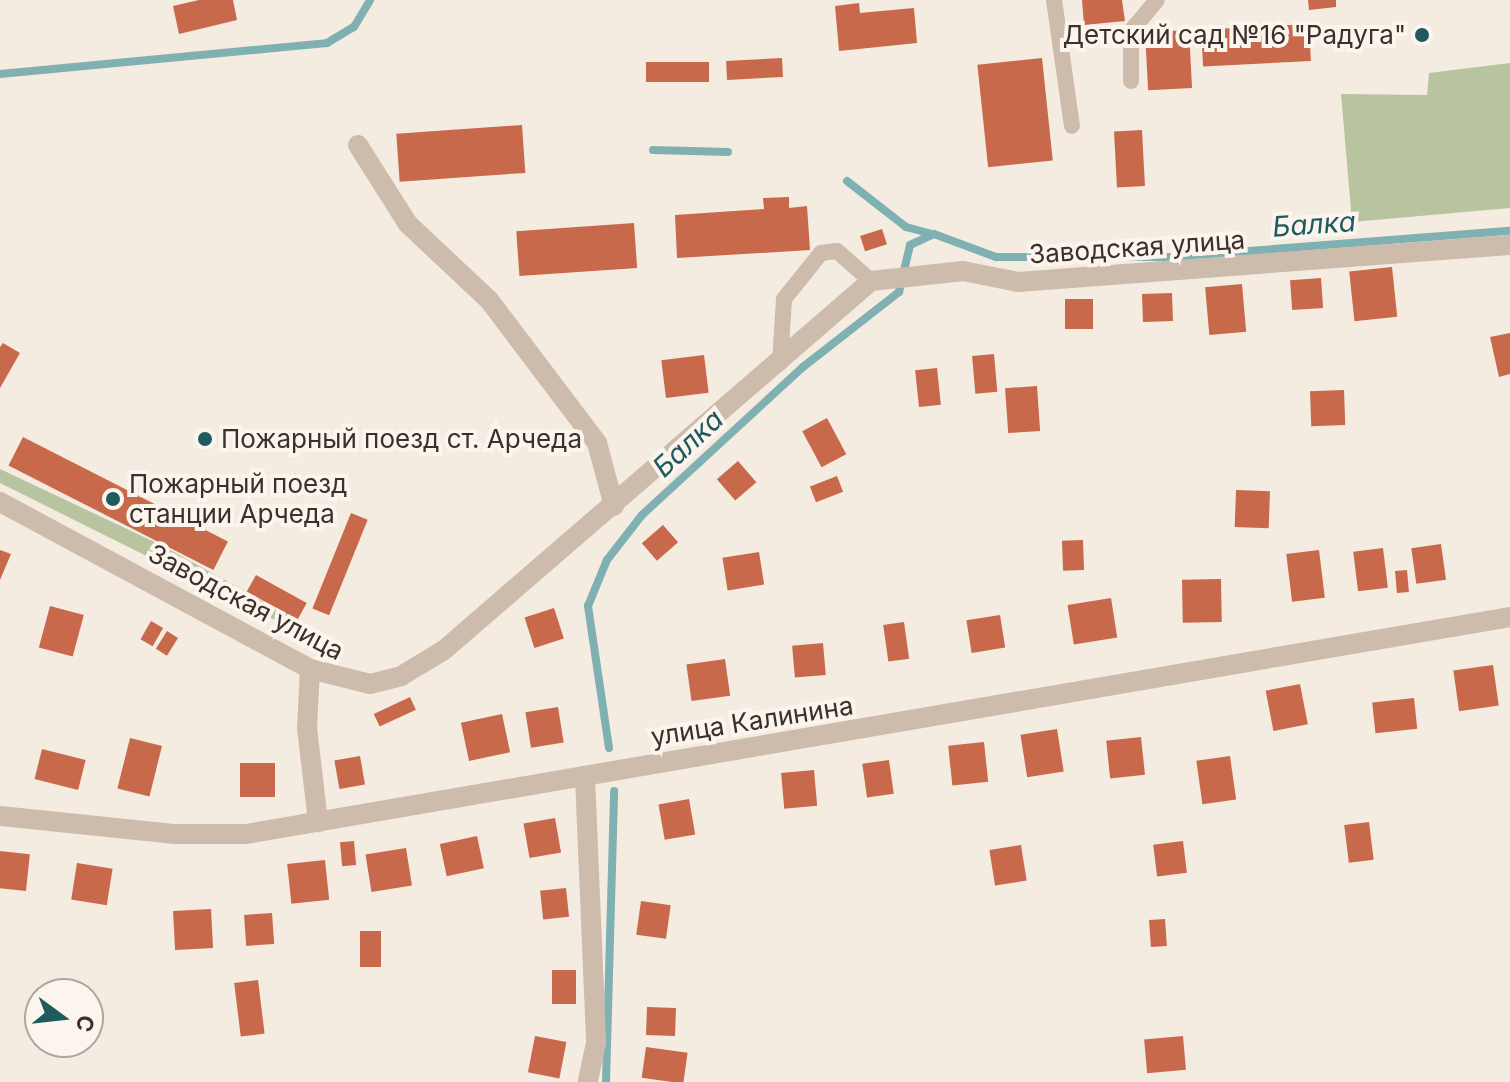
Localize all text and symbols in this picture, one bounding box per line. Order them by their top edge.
place label: Детский сад №16 "Радуга" [1063,19,1406,51]
marker: Детский сад №16 "Радуга" [1413,26,1431,44]
water label: Балка [1271,204,1357,244]
street label: Заводская улица [1028,224,1246,270]
water label: Балка [646,402,730,484]
place label: Пожарный поезд ст. Арчеда [221,423,582,455]
marker: Пожарный поезд ст. Арчеда [196,430,214,448]
place label: Пожарный поезд станции Арчеда [129,468,347,530]
marker: Пожарный поезд станции Арчеда [104,490,122,508]
street label: Заводская улица [143,537,349,667]
street label: улица Калинина [649,690,855,752]
north arrow [24,978,104,1058]
text: С [71,1012,100,1035]

